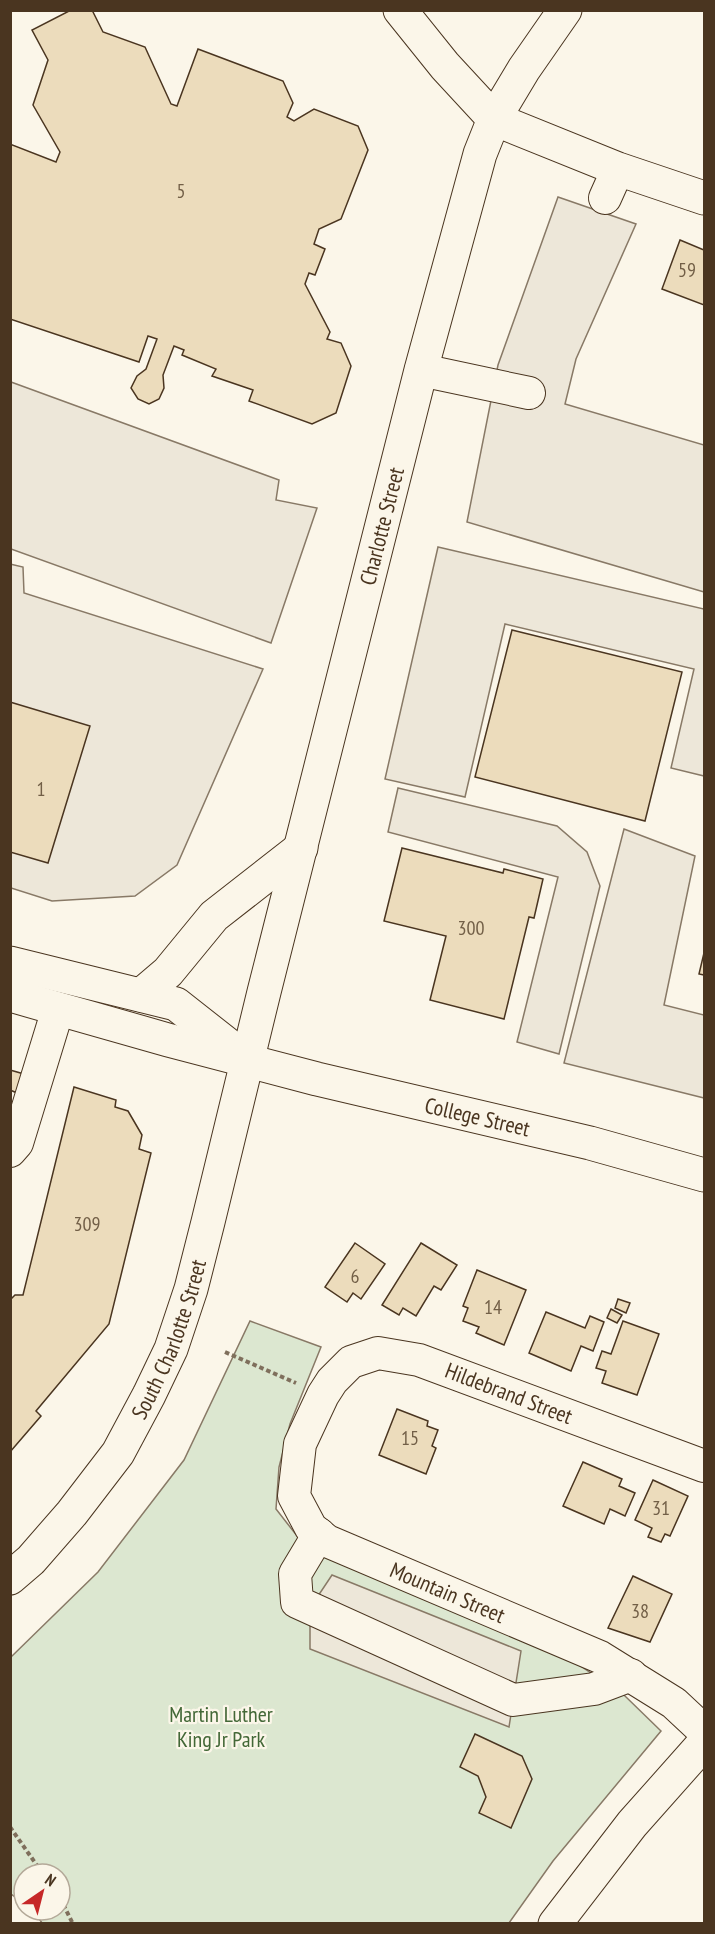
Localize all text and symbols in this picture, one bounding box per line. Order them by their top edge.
house number: 5 [177,178,186,204]
house number: 59 [678,257,696,283]
street label: Charlotte Street [353,464,410,588]
house number: 1 [37,776,46,802]
house number: 300 [458,915,485,941]
street label: College Street [422,1091,533,1142]
house number: 309 [74,1211,101,1237]
street label: South Charlotte Street [125,1256,212,1424]
house number: 6 [351,1263,360,1289]
house number: 14 [484,1294,502,1320]
street label: Hildebrand Street [441,1356,577,1430]
house number: 15 [401,1425,419,1451]
house number: 31 [652,1495,670,1521]
street label: Mountain Street [386,1555,509,1629]
house number: 38 [631,1598,649,1624]
park label: Martin Luther King Jr Park [169,1700,273,1753]
north arrow [12,1862,72,1922]
text: N [41,1869,60,1890]

